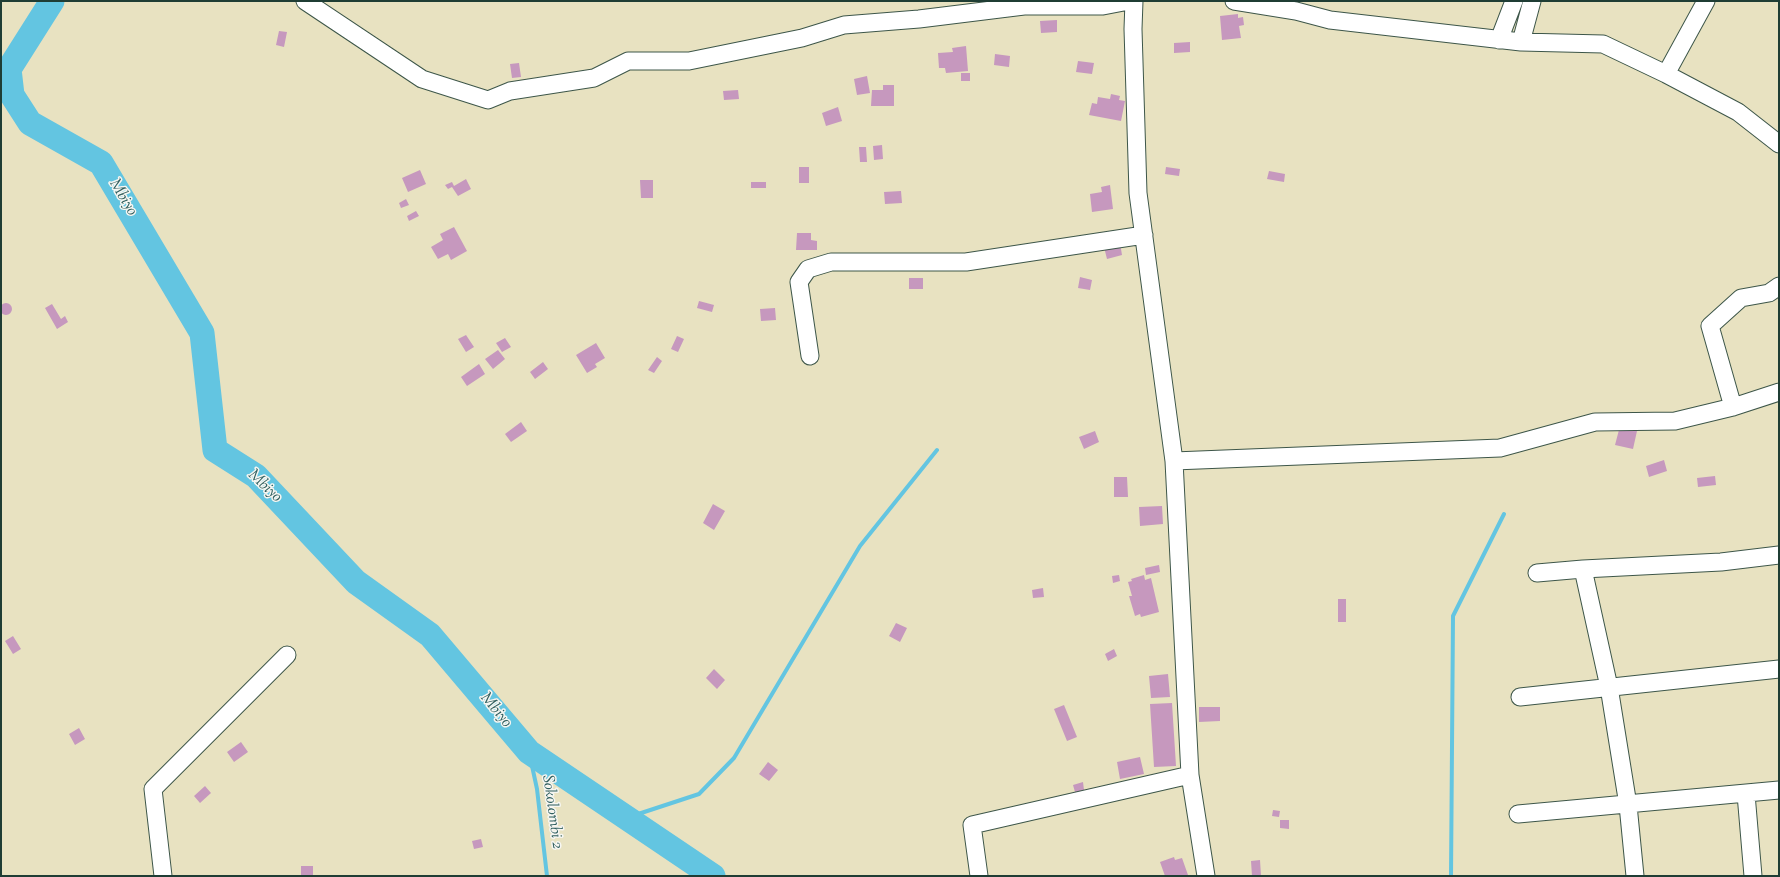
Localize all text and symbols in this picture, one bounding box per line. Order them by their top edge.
water label: Mbiyo [104,176,140,220]
water label: Mbiyo [243,467,285,507]
water label: Mbiyo [475,690,515,732]
water label: Sokolombi 2 [536,774,566,850]

